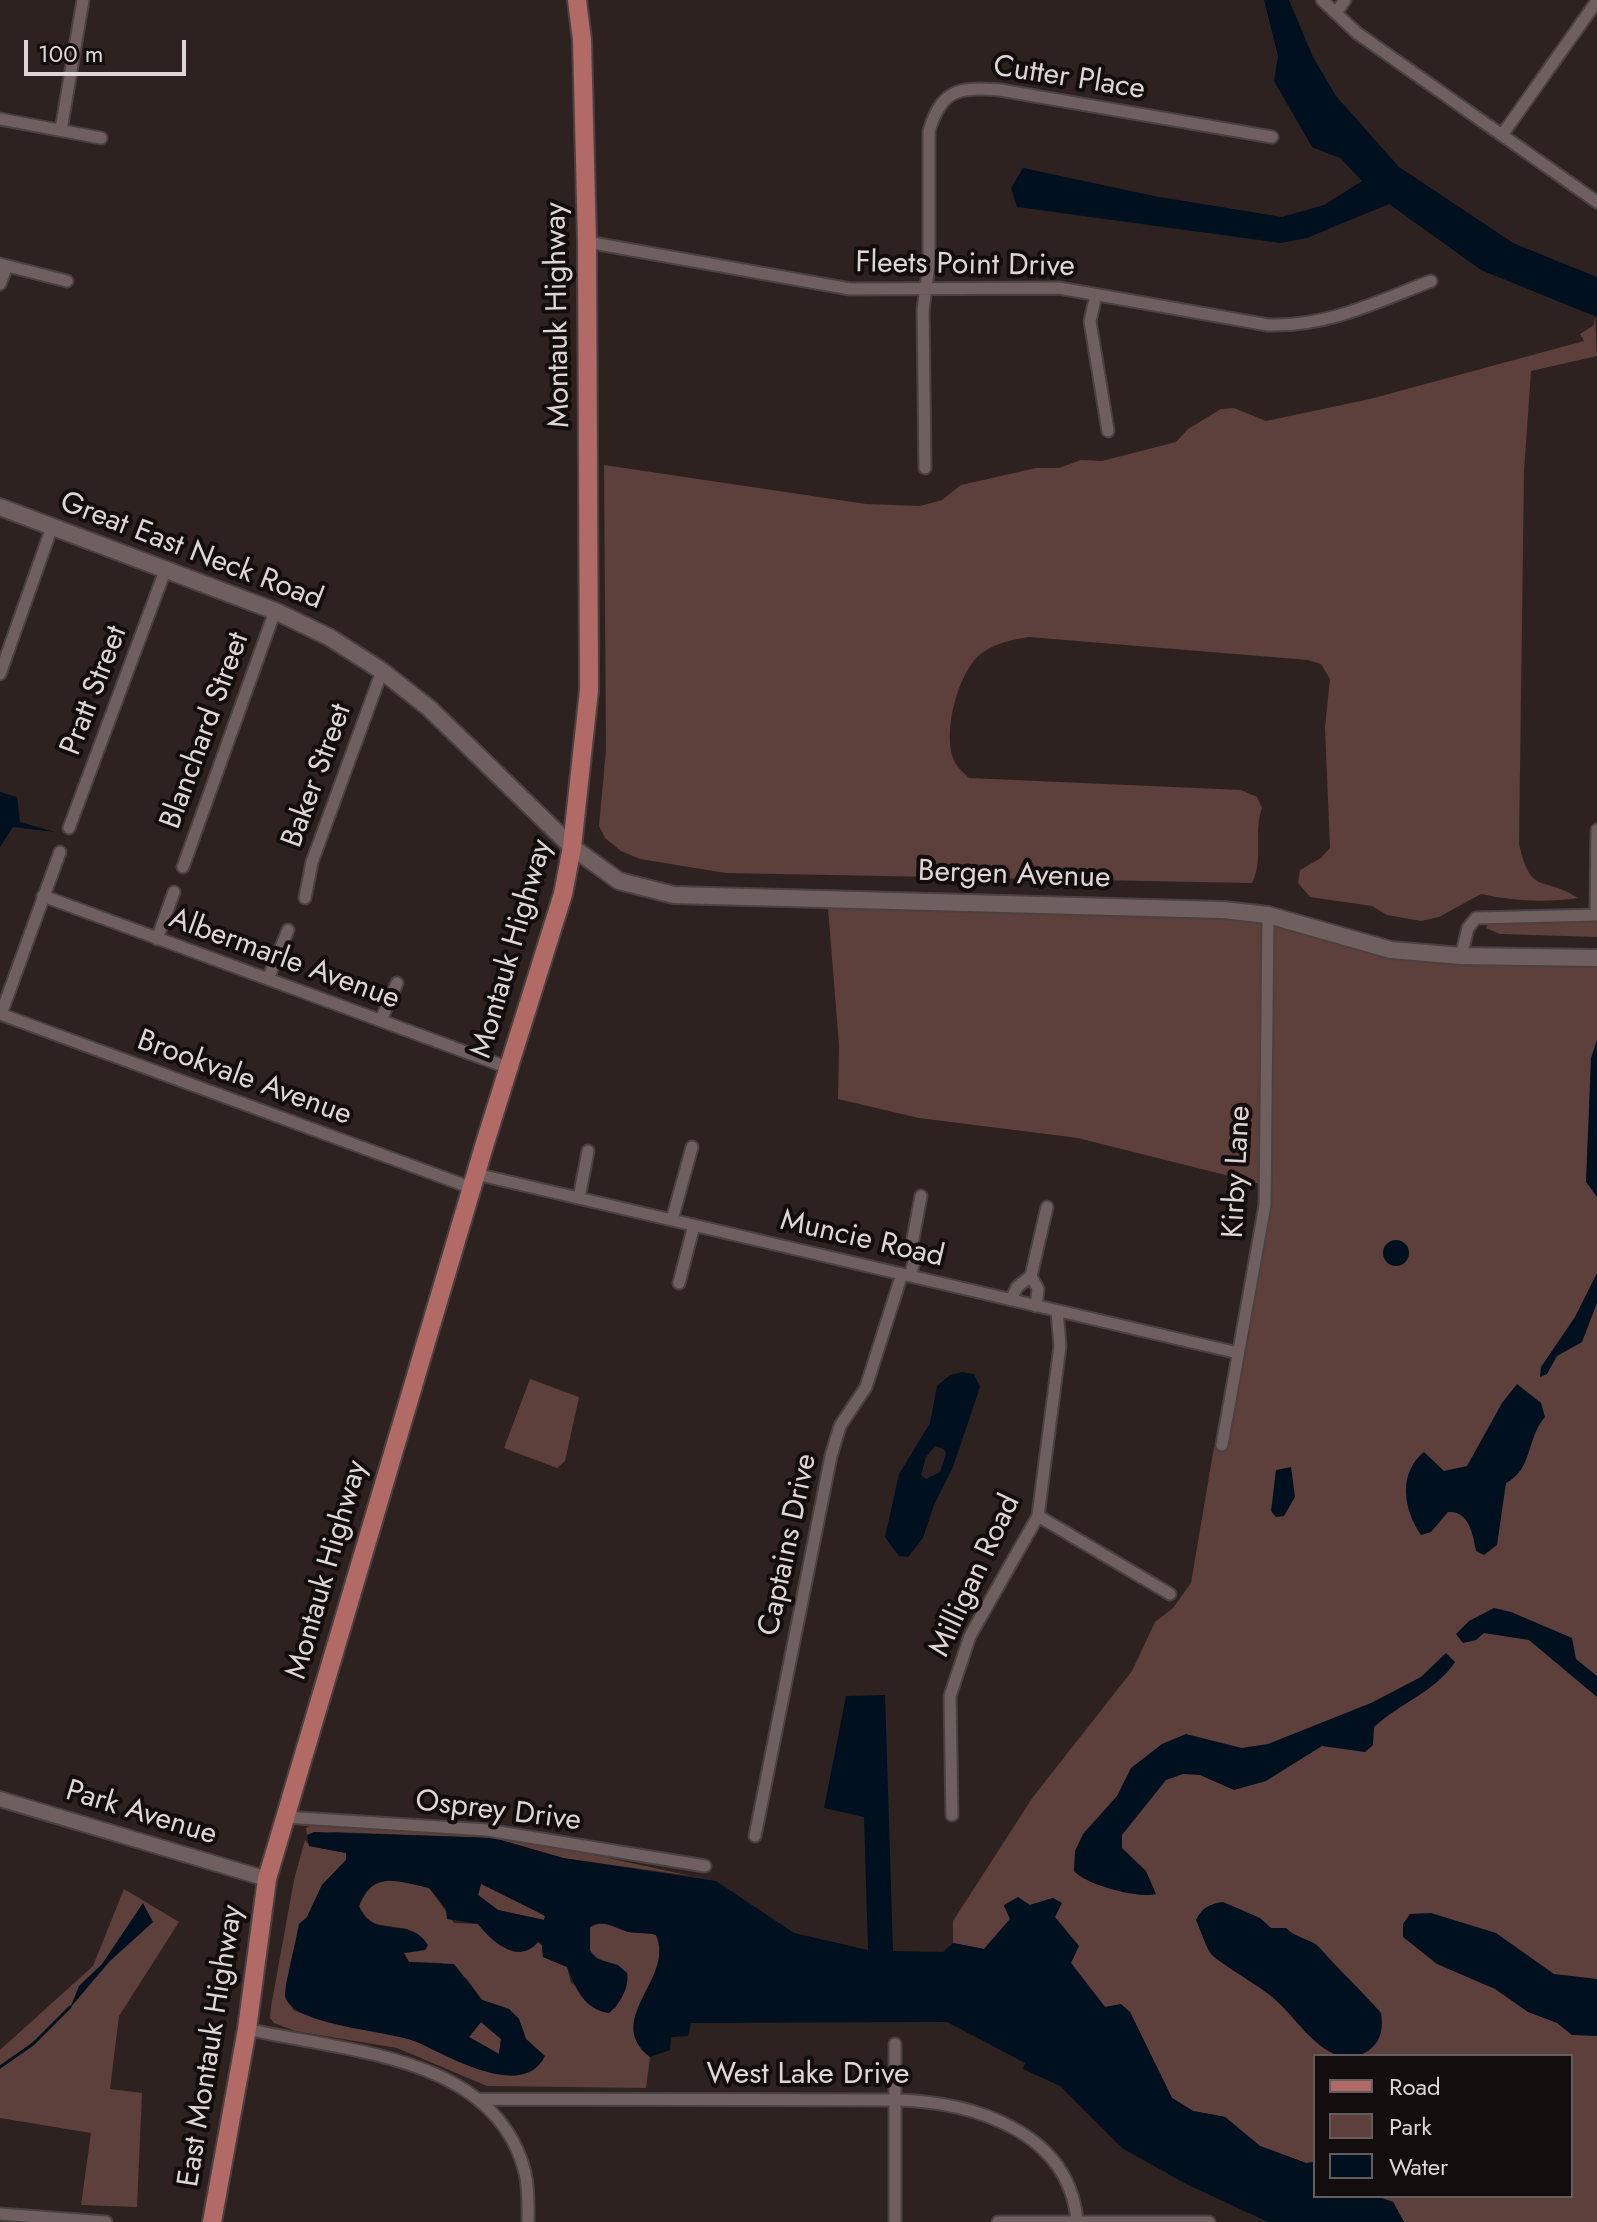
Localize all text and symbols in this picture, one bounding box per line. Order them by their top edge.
scale bar [28,24,190,74]
text: 100 m [38,36,104,71]
street label: Cutter Place [991,49,1147,109]
street label: Montauk Highway [539,202,579,428]
street label: Fleets Point Drive [855,246,1075,286]
street label: Great East Neck Road [55,485,327,619]
street label: Pratt Street [54,621,136,761]
street label: Blanchard Street [154,628,258,834]
street label: Baker Street [275,699,361,853]
street label: Montauk Highway [465,835,561,1063]
street label: Bergen Avenue [917,855,1111,897]
street label: Albermarle Avenue [164,902,404,1018]
street label: Brookvale Avenue [132,1024,356,1134]
street label: Kirby Lane [1217,1105,1259,1239]
street label: Muncie Road [777,1204,947,1276]
street label: Captains Drive [752,1451,826,1639]
street label: Montauk Highway [280,1456,376,1684]
street label: Milligan Road [923,1489,1029,1663]
street label: Park Avenue [61,1774,221,1854]
street label: Osprey Drive [413,1784,583,1840]
street label: East Montauk Highway [172,1902,252,2190]
legend [1313,2054,1573,2198]
street label: West Lake Drive [707,2058,909,2094]
text: Road [1389,2069,1441,2104]
text: Park [1389,2109,1432,2144]
text: Water [1389,2149,1448,2184]

